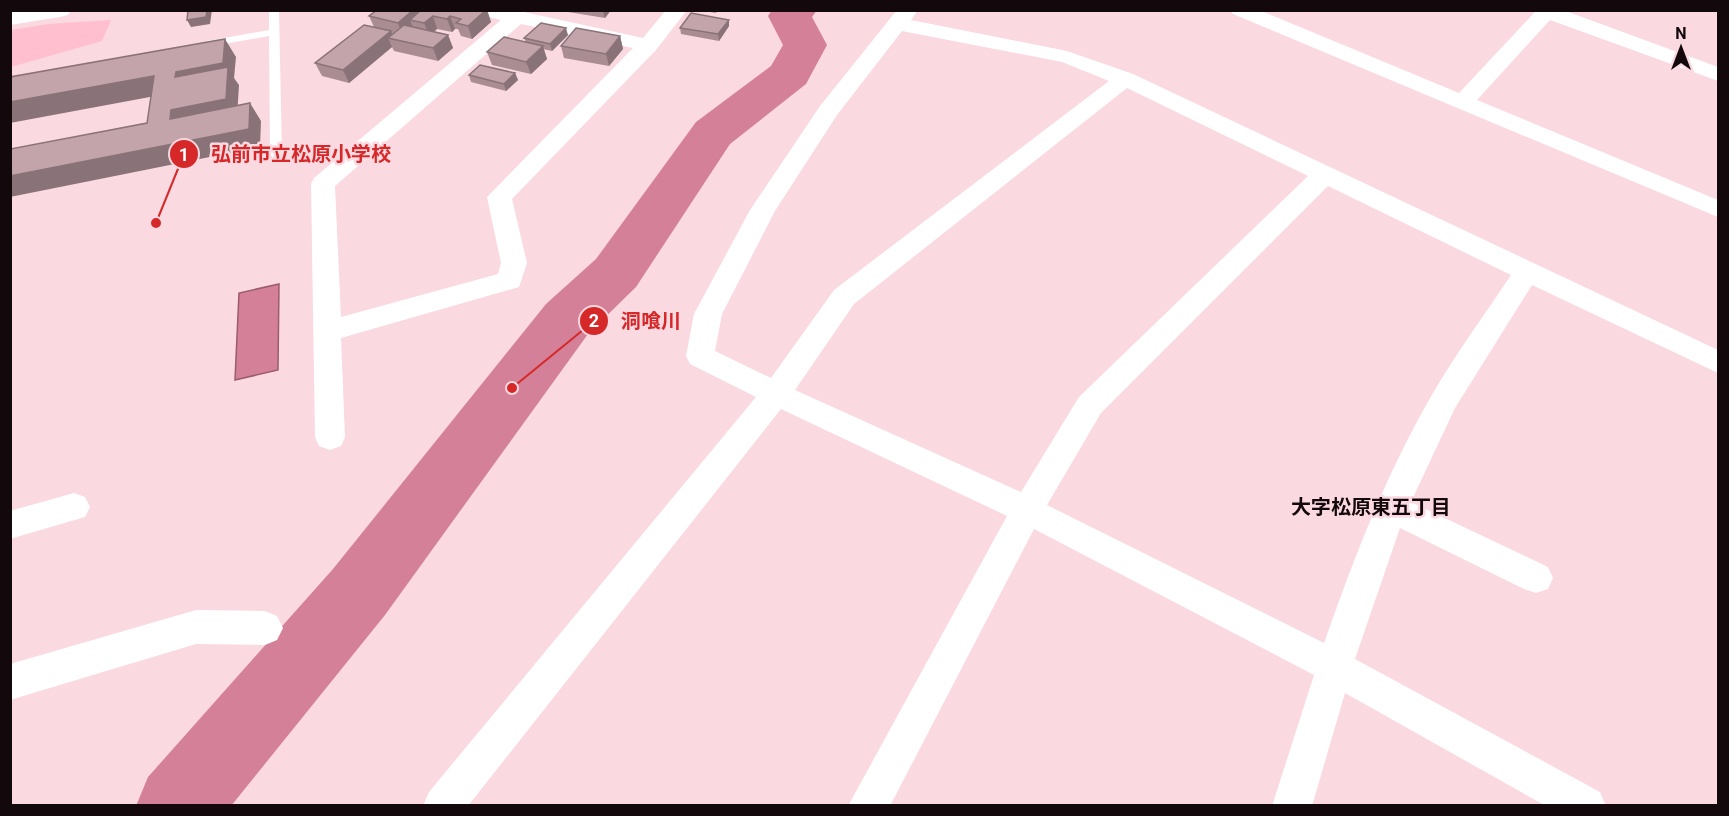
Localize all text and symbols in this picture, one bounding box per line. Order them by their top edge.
north arrow [1651,18,1711,78]
text: N [1675,24,1687,43]
callout: 弘前市立松原小学校 [169,135,403,173]
text: 弘前市立松原小学校 [211,142,391,166]
text: 1 [179,144,189,165]
callout: 洞喰川 [579,302,693,340]
text: 洞喰川 [621,309,681,333]
text: 2 [589,310,599,331]
district label: 大字松原東五丁目 [1291,495,1451,519]

